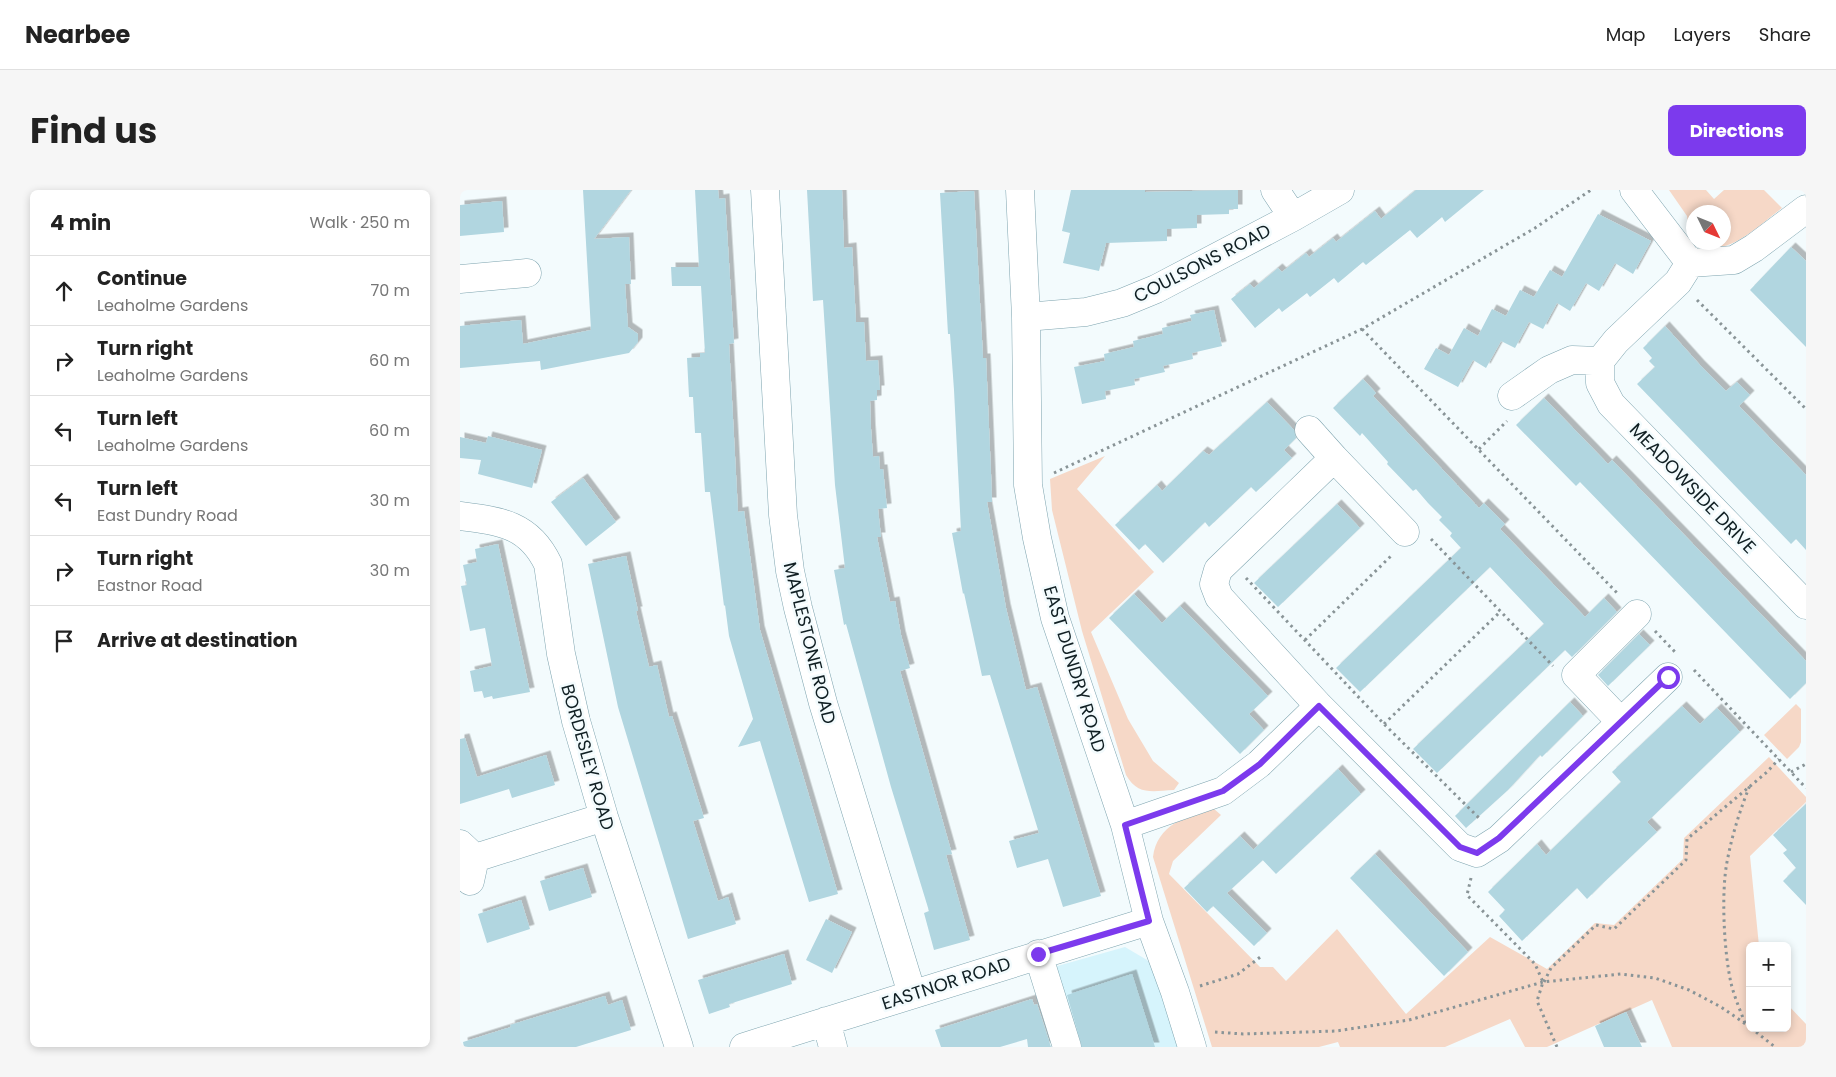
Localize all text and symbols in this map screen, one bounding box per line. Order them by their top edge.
text: Nearbee [25,18,130,51]
text: Map [1606,22,1646,47]
text: Layers [1674,22,1731,47]
text: Share [1759,22,1811,47]
button: Directions [1668,105,1806,156]
text: Find us [30,106,157,155]
north arrow [1686,205,1731,250]
text: 4 min [50,208,111,237]
text: Walk · 250 m [309,211,410,234]
street label: COULSONS ROAD [1129,218,1275,308]
text: Continue [97,265,187,292]
icon: ahead [50,277,78,305]
text: 70 m [370,279,410,302]
text: Leaholme Gardens [97,294,248,317]
text: Turn right [97,335,193,362]
icon: right [50,347,78,375]
text: 60 m [369,349,410,372]
text: Leaholme Gardens [97,364,248,387]
text: Turn left [97,405,178,432]
icon: left [50,417,78,445]
street label: MEADOWSIDE DRIVE [1624,417,1762,559]
text: 60 m [369,419,410,442]
text: Leaholme Gardens [97,434,248,457]
text: Turn left [97,475,178,502]
icon: left [50,487,78,515]
text: 30 m [370,489,410,512]
text: East Dundry Road [97,504,238,527]
text: Turn right [97,545,193,572]
icon: right [50,557,78,585]
text: 30 m [370,559,410,582]
street label: MAPLESTONE ROAD [778,559,842,727]
text: Eastnor Road [97,574,203,597]
street label: EAST DUNDRY ROAD [1038,583,1112,755]
icon: arrive [50,627,78,655]
text: Arrive at destination [97,627,298,654]
route start [1657,666,1680,689]
street label: BORDESLEY ROAD [555,681,621,833]
map controls [1746,942,1791,1032]
button: + [1746,942,1791,987]
route end [1027,943,1050,966]
street label: EASTNOR ROAD [878,950,1014,1016]
button: − [1746,987,1791,1032]

